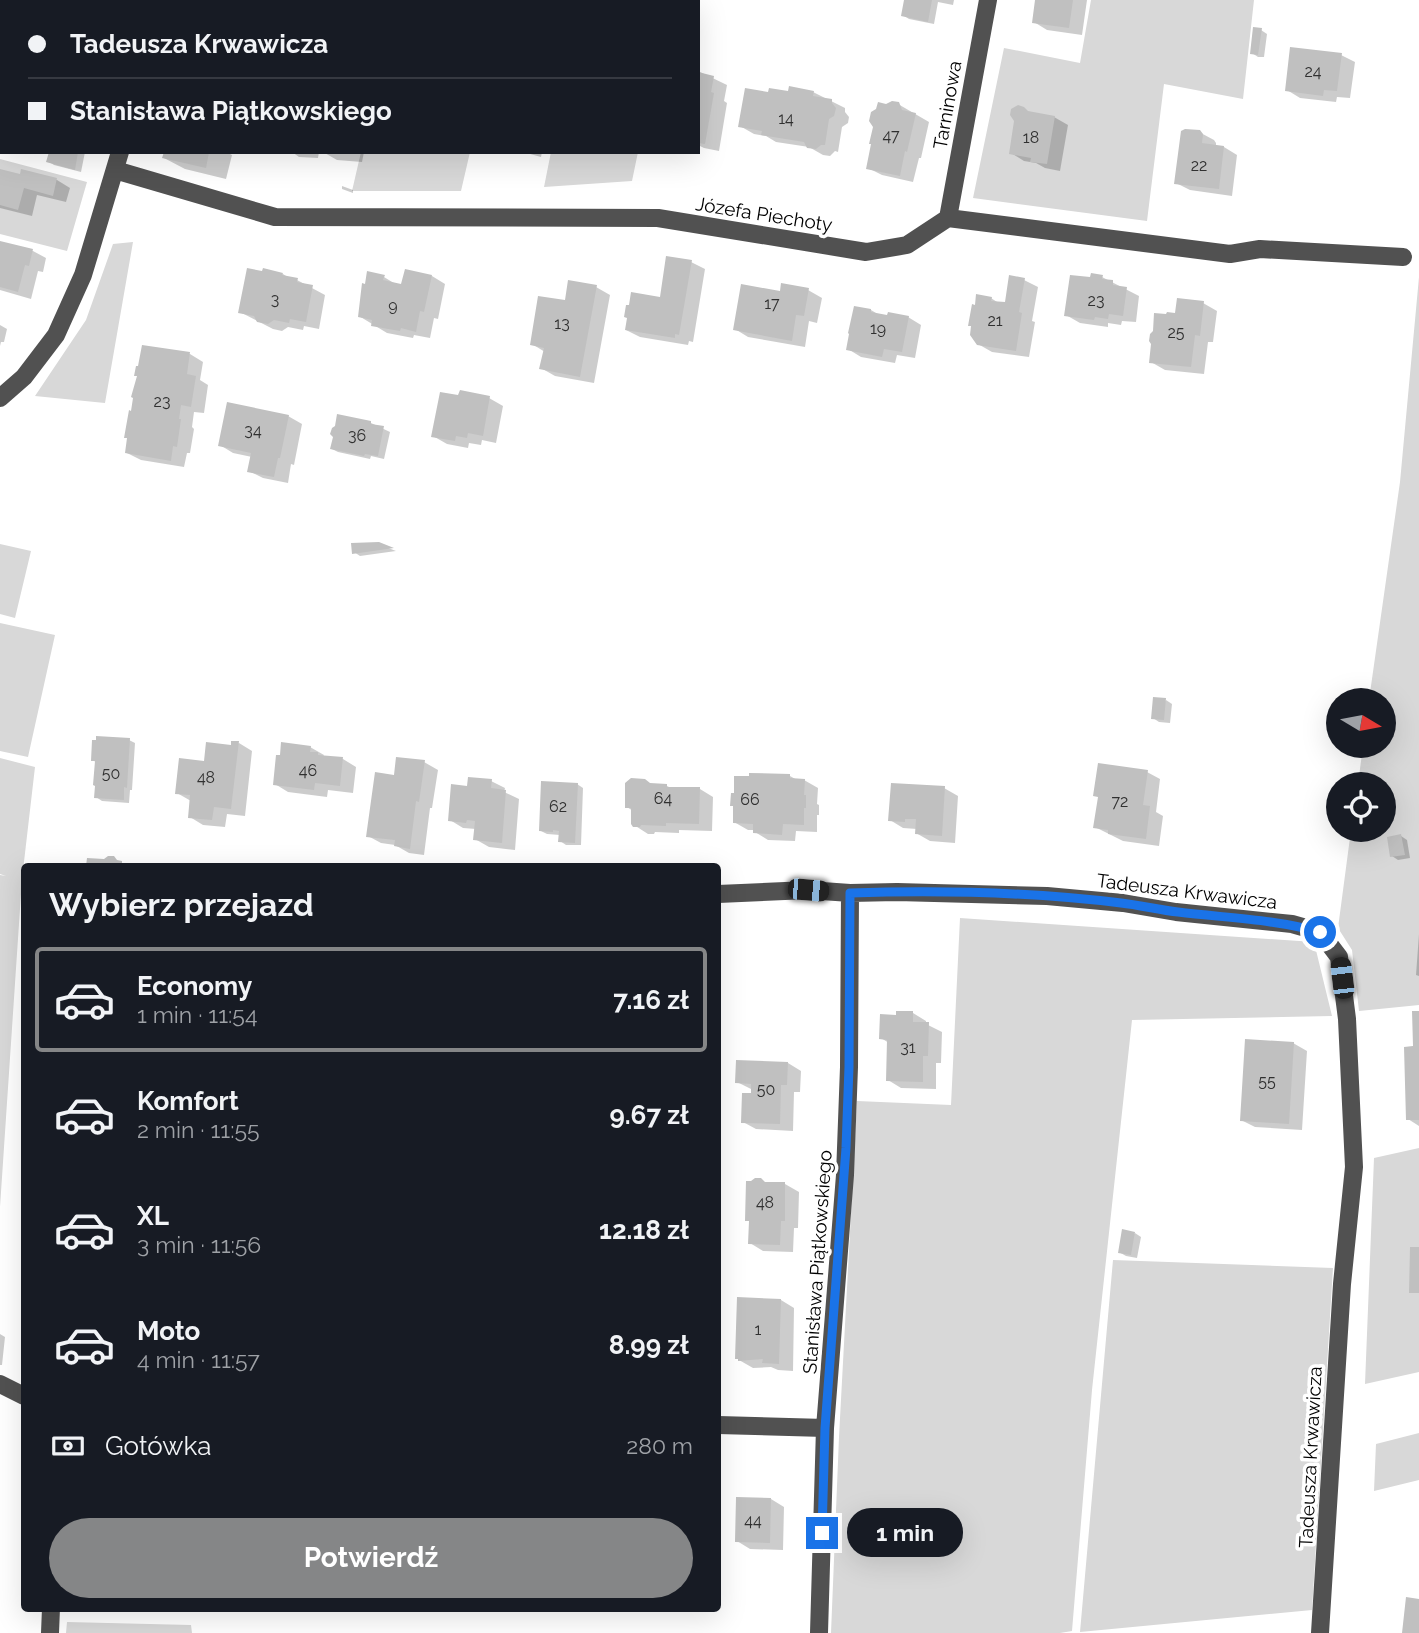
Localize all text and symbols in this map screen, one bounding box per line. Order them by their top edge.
text: Tadeusza Krwawicza [70,29,328,59]
street label: Tarninowa [928,59,966,151]
house number: 24 [1304,62,1322,81]
text: Stanisława Piątkowskiego [70,96,392,126]
house number: 14 [778,109,794,128]
house number: 47 [882,126,900,145]
house number: 18 [1023,128,1039,147]
house number: 22 [1191,156,1207,175]
street label: Józefa Piechoty [694,192,834,236]
house number: 3 [271,290,279,309]
house number: 23 [1088,291,1104,310]
house number: 17 [764,294,780,313]
house number: 9 [388,296,398,315]
house number: 21 [987,311,1003,330]
house number: 13 [554,314,570,333]
house number: 19 [870,319,886,338]
house number: 25 [1167,323,1185,342]
house number: 23 [154,392,170,411]
house number: 34 [244,421,262,440]
house number: 36 [348,426,366,445]
north arrow [1326,688,1396,758]
map controls [1326,688,1396,842]
house number: 46 [299,761,317,780]
house number: 50 [102,764,120,783]
house number: 48 [197,768,215,787]
button: locate [1326,772,1396,842]
house number: 64 [654,789,672,808]
house number: 66 [740,790,760,809]
house number: 72 [1112,792,1128,811]
house number: 62 [549,797,567,816]
street label: Tadeusza Krwawicza [1095,869,1279,913]
car [787,878,830,902]
text: Wybierz przejazd [49,886,314,923]
route start [1304,916,1336,948]
car [1330,956,1355,1000]
icon: car [53,968,116,1031]
text: Economy [137,971,252,1001]
text: 7.16 zł [613,985,689,1015]
text: 1 min · 11:54 [137,1001,257,1028]
house number: 31 [900,1038,916,1057]
house number: 55 [1258,1072,1276,1091]
house number: 50 [757,1080,775,1099]
icon: car [53,1083,116,1146]
text: Komfort [137,1086,239,1116]
text: 9.67 zł [609,1100,689,1130]
text: 2 min · 11:55 [137,1116,260,1143]
street label: Stanisława Piątkowskiego [798,1149,836,1375]
house number: 48 [756,1193,774,1212]
icon: car [53,1198,116,1261]
text: XL [137,1201,169,1231]
text: 12.18 zł [599,1215,689,1245]
text: 3 min · 11:56 [137,1231,261,1258]
icon: car [53,1313,116,1376]
text: Moto [137,1316,200,1346]
house number: 1 [755,1320,762,1339]
text: 8.99 zł [609,1330,689,1360]
text: 4 min · 11:57 [137,1346,260,1373]
street label: Tadeusza Krwawicza [1294,1366,1326,1548]
icon: cash [49,1427,87,1465]
text: Gotówka [105,1431,211,1461]
text: 280 m [626,1432,693,1459]
callout: 1 min [846,1508,962,1558]
house number: 44 [744,1511,762,1530]
route end [806,1517,838,1549]
button: Potwierdź [49,1518,693,1598]
text: 1 min [876,1519,934,1546]

